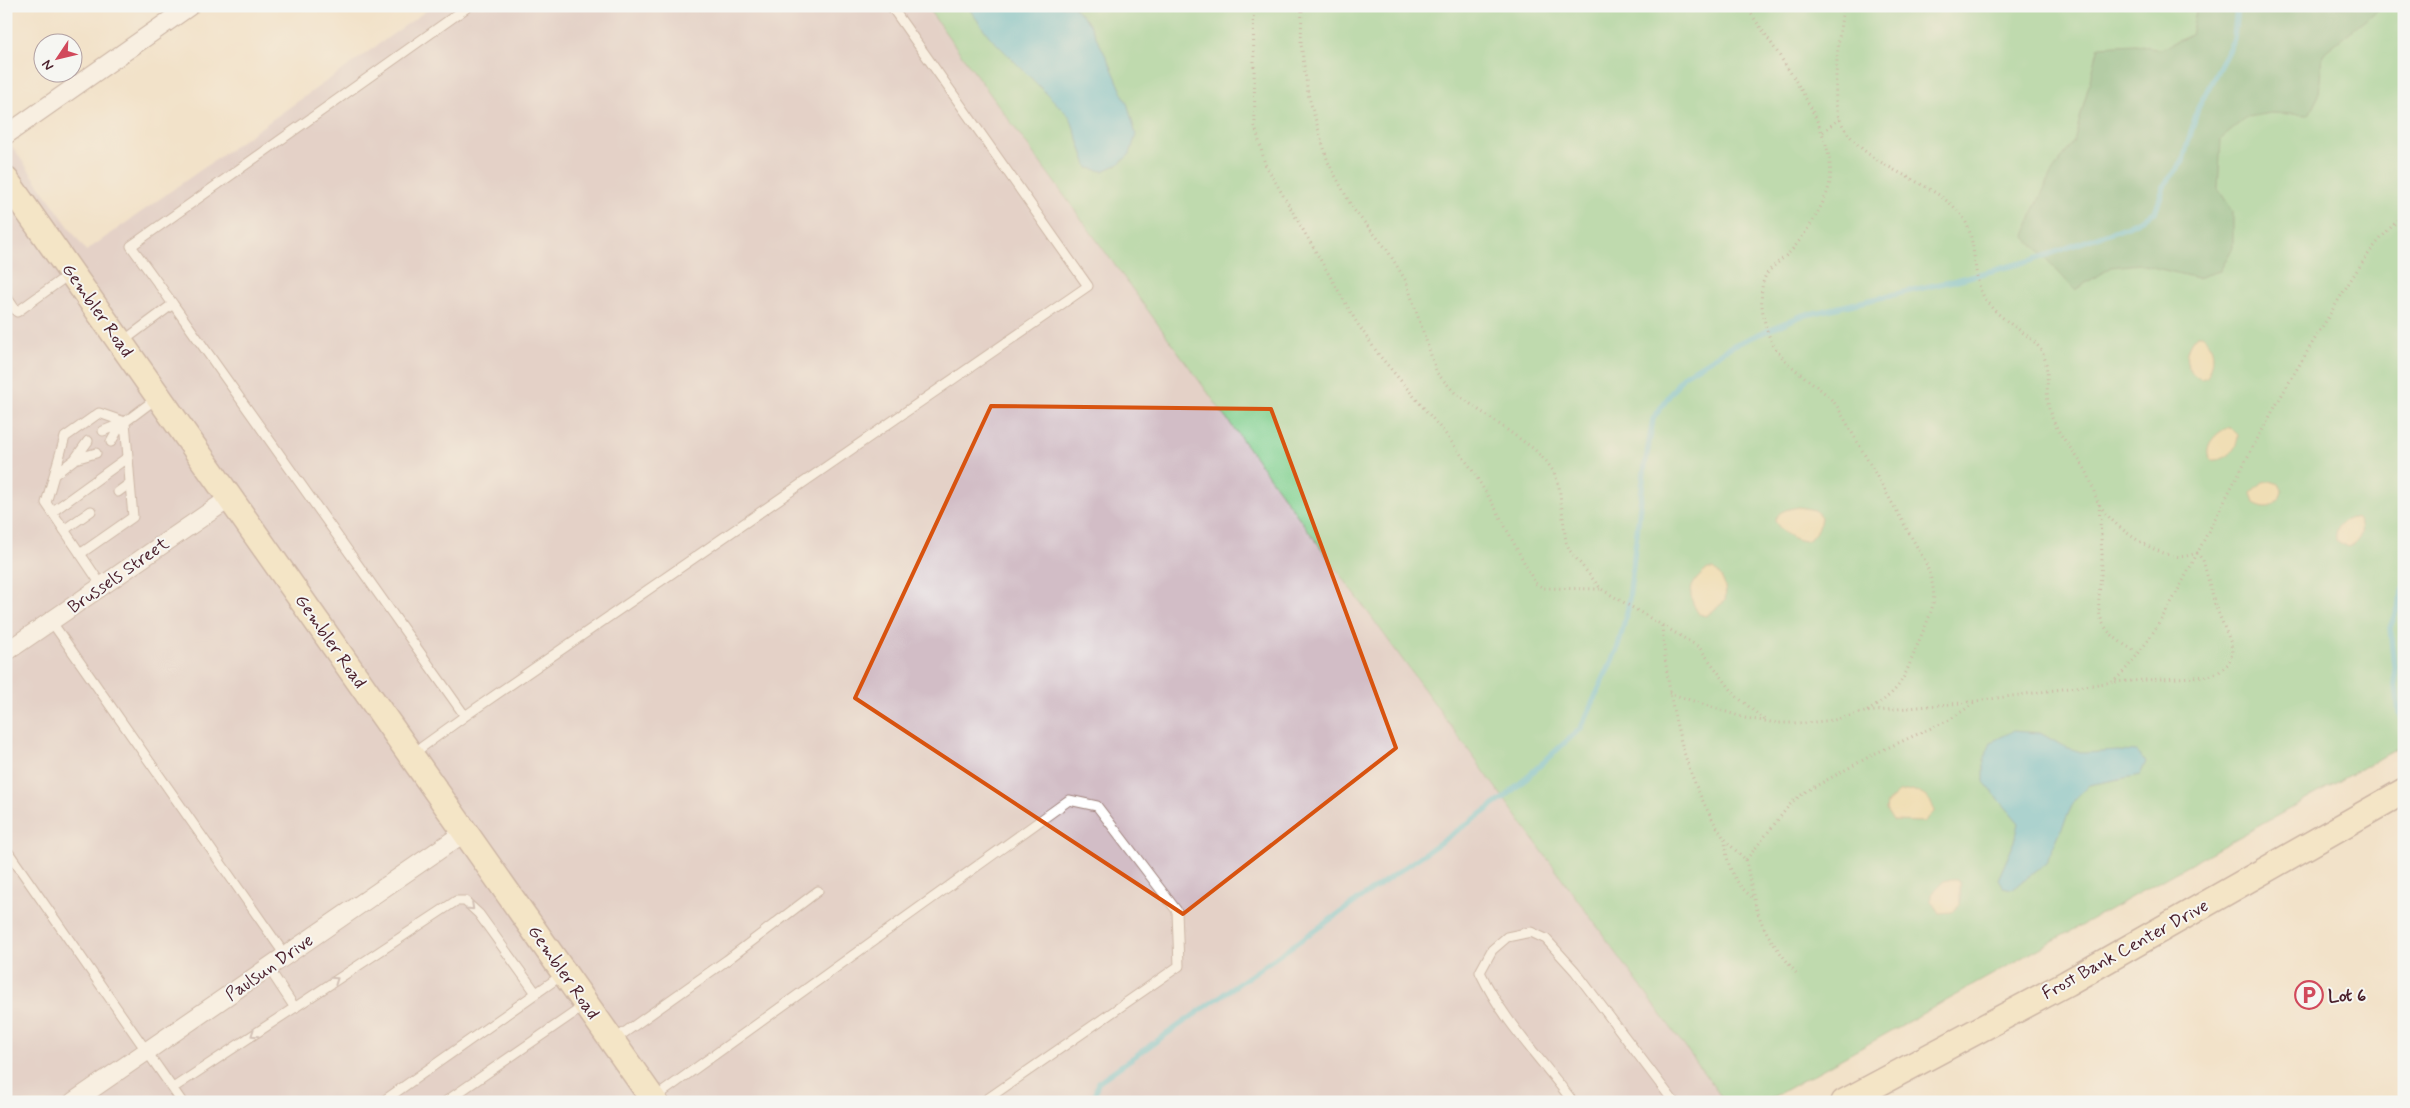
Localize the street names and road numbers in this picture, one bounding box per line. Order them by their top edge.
street label: Gembler Road [56,259,139,362]
street label: Brussels Street [63,532,174,620]
street label: Gembler Road [289,590,372,693]
street label: Frost Bank Center Drive [2038,894,2213,1006]
street label: Gembler Road [522,921,605,1024]
street label: Paulsun Drive [221,929,318,1007]

